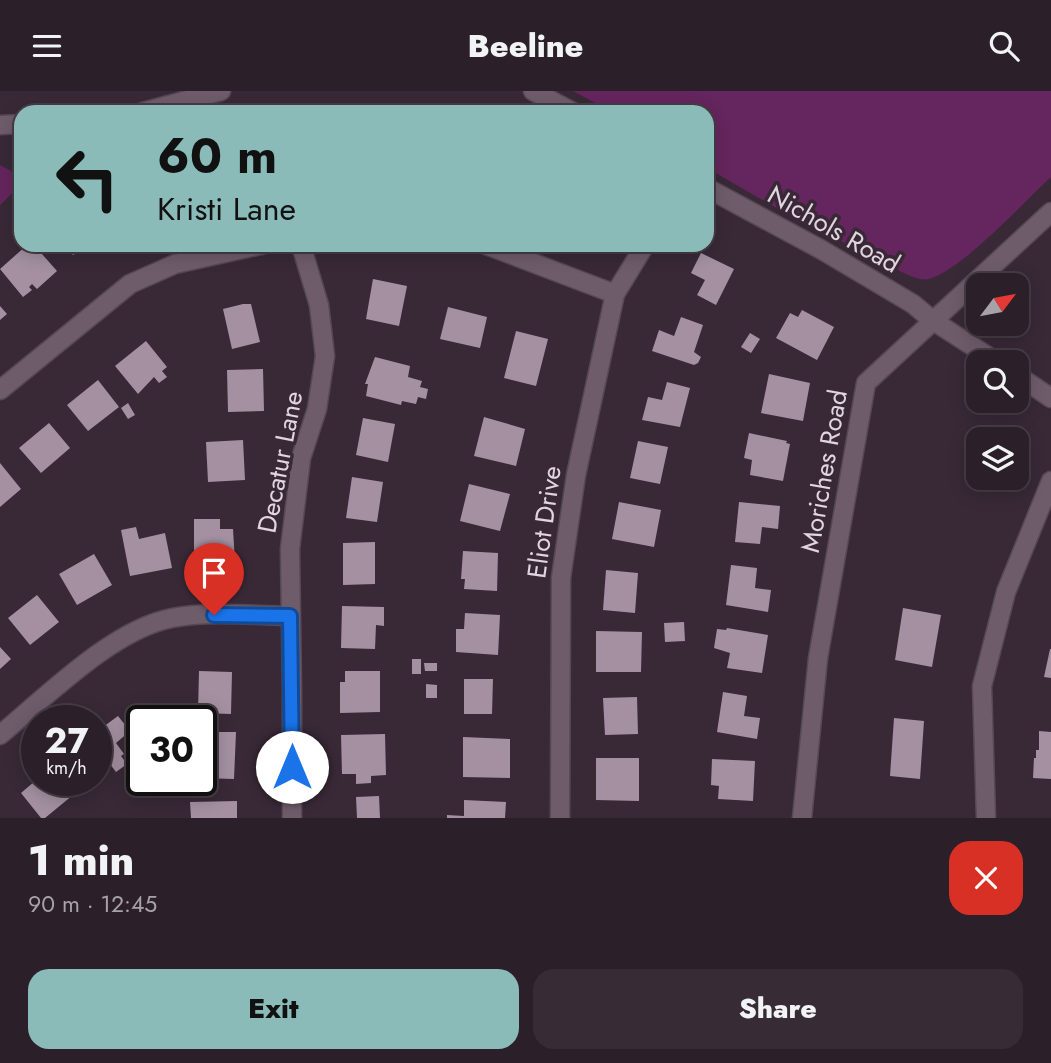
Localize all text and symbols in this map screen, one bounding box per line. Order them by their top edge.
text: Beeline [468,23,583,69]
icon: menu [28,27,66,65]
icon: search [985,27,1023,65]
text: 60 m [157,121,277,191]
icon: left [42,133,133,224]
street label: Nichols Road [761,176,907,282]
text: Kristi Lane [157,186,296,232]
north arrow [966,273,1029,336]
map controls [966,273,1029,490]
button: search [966,350,1029,413]
street label: Moriches Road [791,387,857,555]
street label: Decatur Lane [248,388,312,536]
button: layers [966,427,1029,490]
street label: Eliot Drive [517,463,571,581]
pin [184,543,244,615]
icon: arrive [195,554,233,592]
speed limit sign: 30 [126,705,217,796]
text: 27 [44,716,89,766]
position arrow [255,730,329,804]
text: km/h [46,755,87,781]
text: 1 min [28,830,134,891]
button: close [949,841,1023,915]
text: 90 m · 12:45 [28,887,157,921]
button: Exit [28,969,519,1049]
button: Share [533,969,1023,1049]

